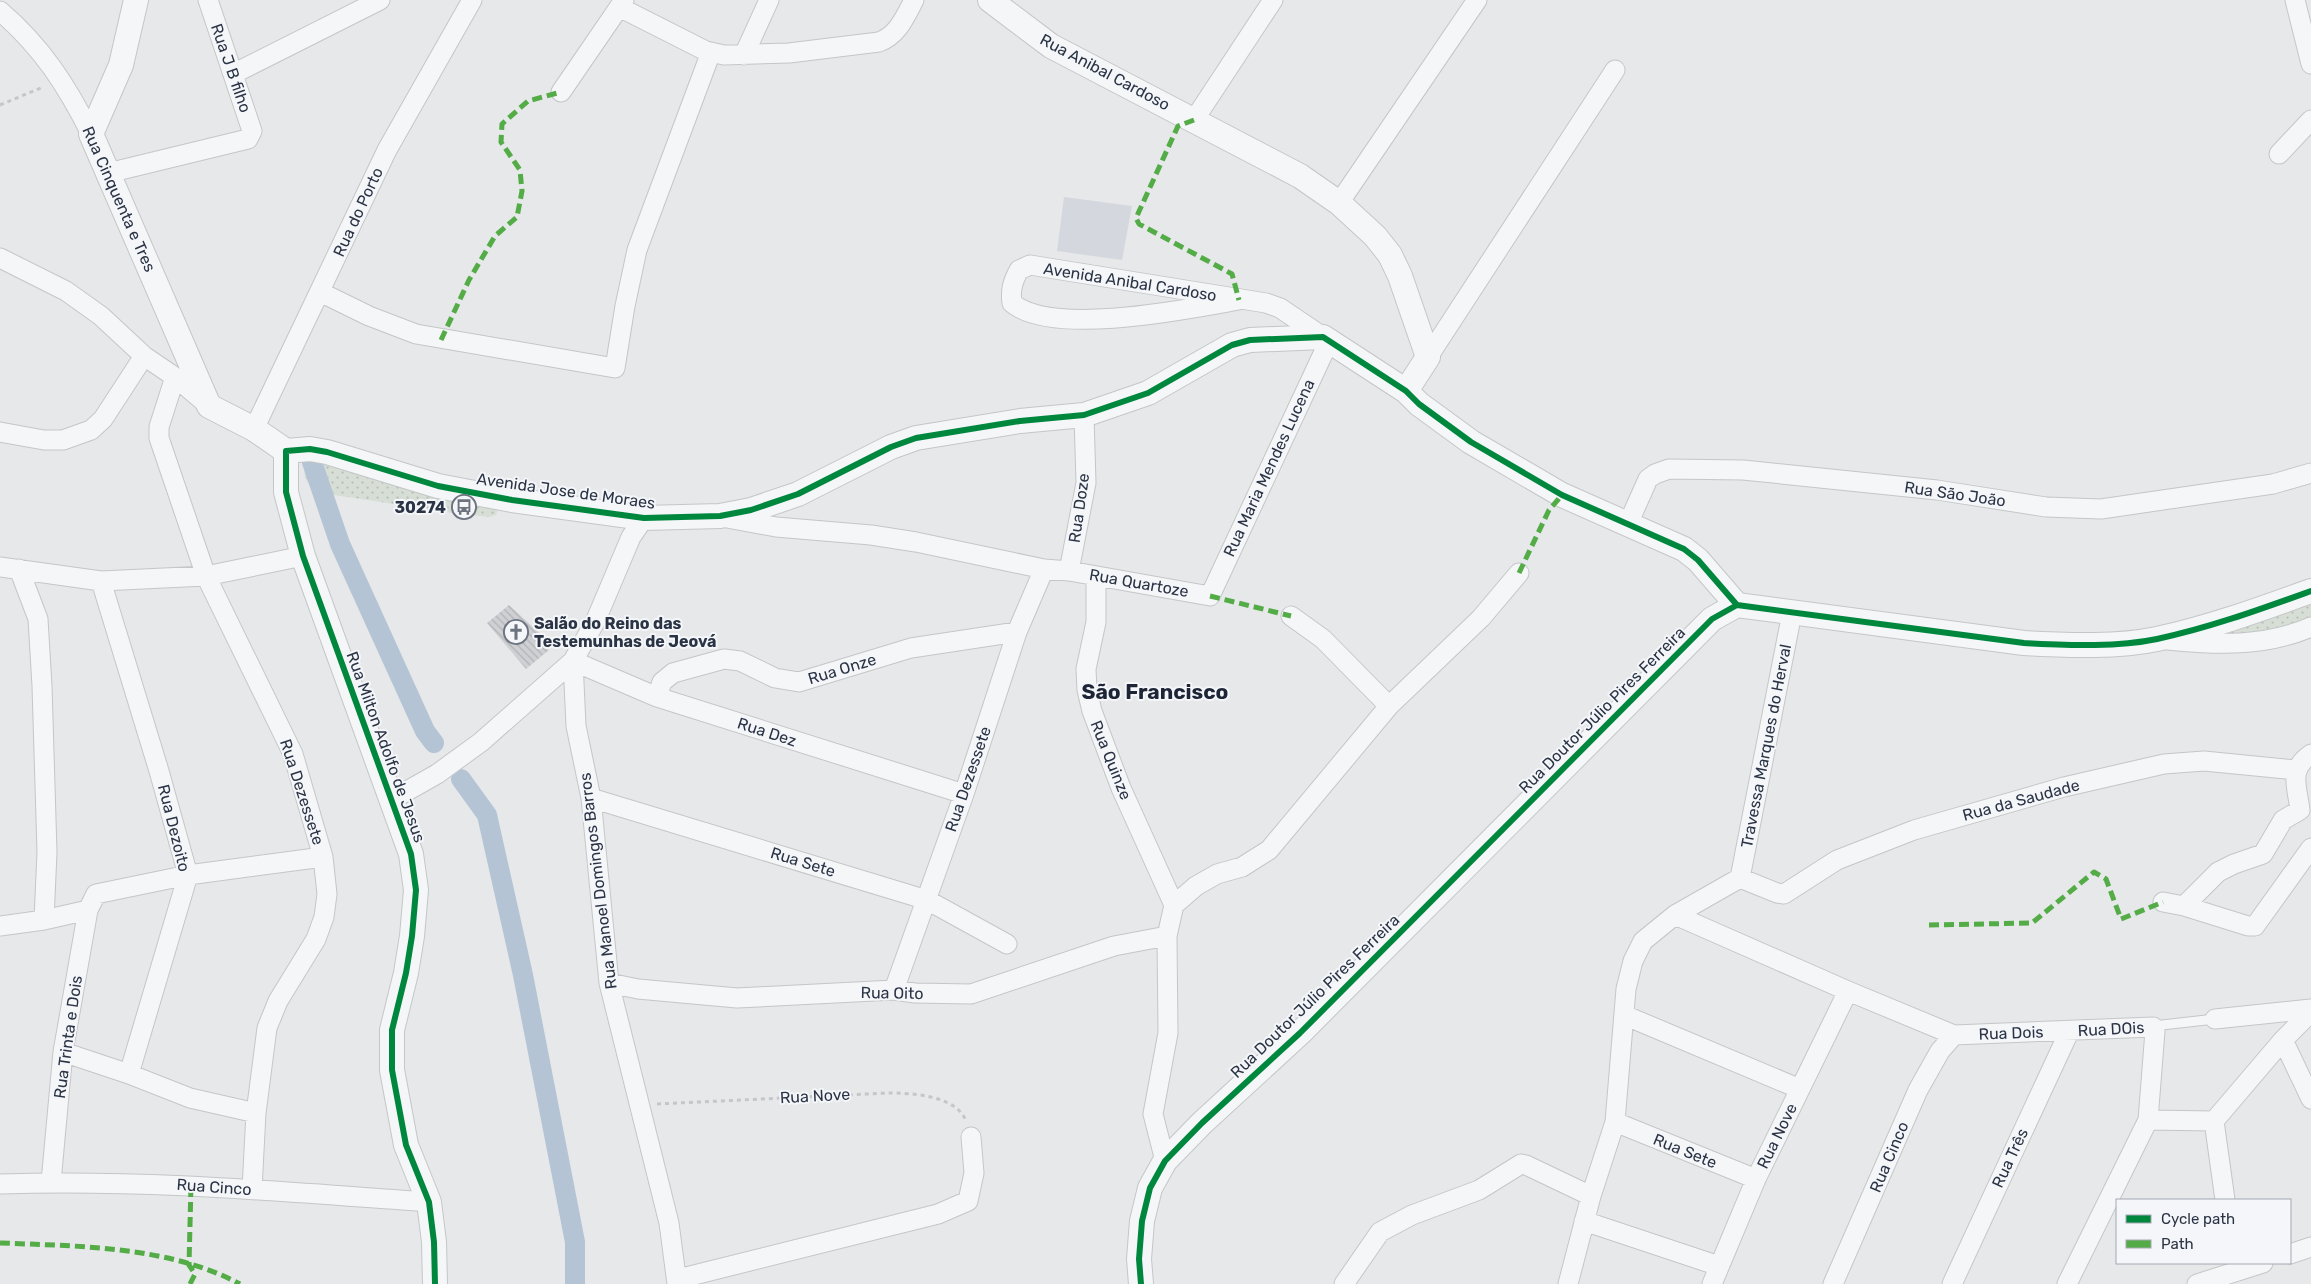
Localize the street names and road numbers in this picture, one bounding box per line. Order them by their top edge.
street label: Rua J B filho [207,21,255,115]
street label: Rua Anibal Cardoso [1037,30,1173,114]
street label: Rua Cinquenta e Tres [78,123,160,275]
street label: Rua do Porto [329,164,387,260]
street label: Avenida Anibal Cardoso [1042,259,1218,305]
street label: Rua Maria Mendes Lucena [1219,376,1319,560]
street label: Avenida Jose de Moraes [475,469,657,513]
street label: Rua Doze [1065,472,1093,544]
street label: Rua São João [1903,477,2007,511]
street label: Rua Quartoze [1088,565,1190,601]
street label: Rua Doutor Júlio Pires Ferreira [1515,623,1689,797]
street label: Travessa Marques do Herval [1737,642,1795,850]
street label: Rua Milton Adolfo de Jesus [343,649,429,845]
street label: Rua Onze [806,650,878,688]
street label: Rua Dez [735,714,799,750]
street label: Rua Quinze [1086,718,1136,802]
street label: Rua Dezessete [941,724,995,834]
street label: Rua Dezessete [276,737,328,847]
street label: Rua Manoel Domingos Barros [575,772,621,990]
street label: Rua da Saudade [1960,775,2082,825]
street label: Rua Dezoito [154,782,194,874]
street label: Rua Sete [768,843,838,881]
street label: Rua Doutor Júlio Pires Ferreira [1227,910,1403,1082]
street label: Rua Trinta e Dois [50,974,86,1100]
street label: Rua Oito [860,983,924,1003]
street label: Rua DOis [2077,1018,2145,1040]
street label: Rua Dois [1978,1022,2044,1044]
street label: Rua Nove [779,1085,851,1107]
street label: Rua Nove [1753,1100,1801,1172]
street label: Rua Cinco [1866,1119,1912,1195]
street label: Rua Três [1988,1125,2032,1191]
street label: Rua Sete [1650,1130,1720,1172]
street label: Rua Cinco [176,1175,252,1199]

